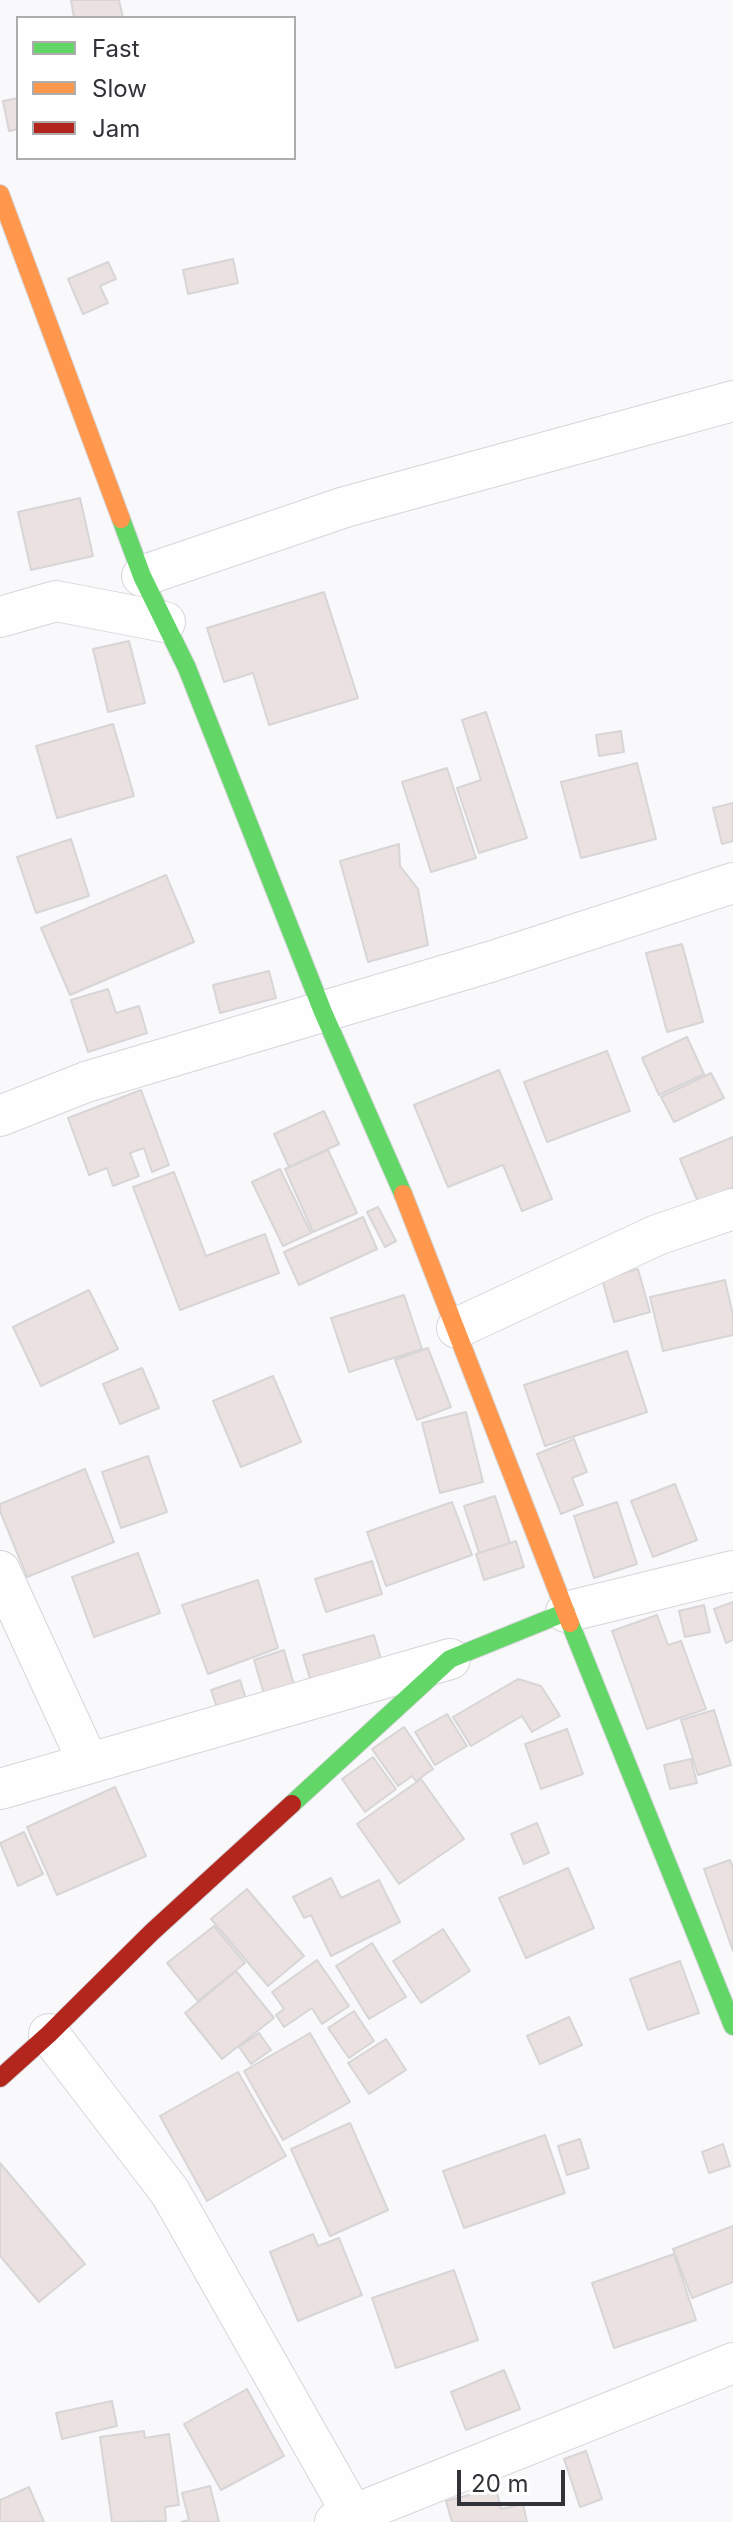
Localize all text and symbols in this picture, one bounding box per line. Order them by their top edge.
legend [16,16,296,160]
text: Fast [92,34,140,63]
text: Slow [92,74,147,103]
text: Jam [92,114,140,143]
scale bar [461,2454,569,2504]
text: 20 m [471,2469,529,2498]

